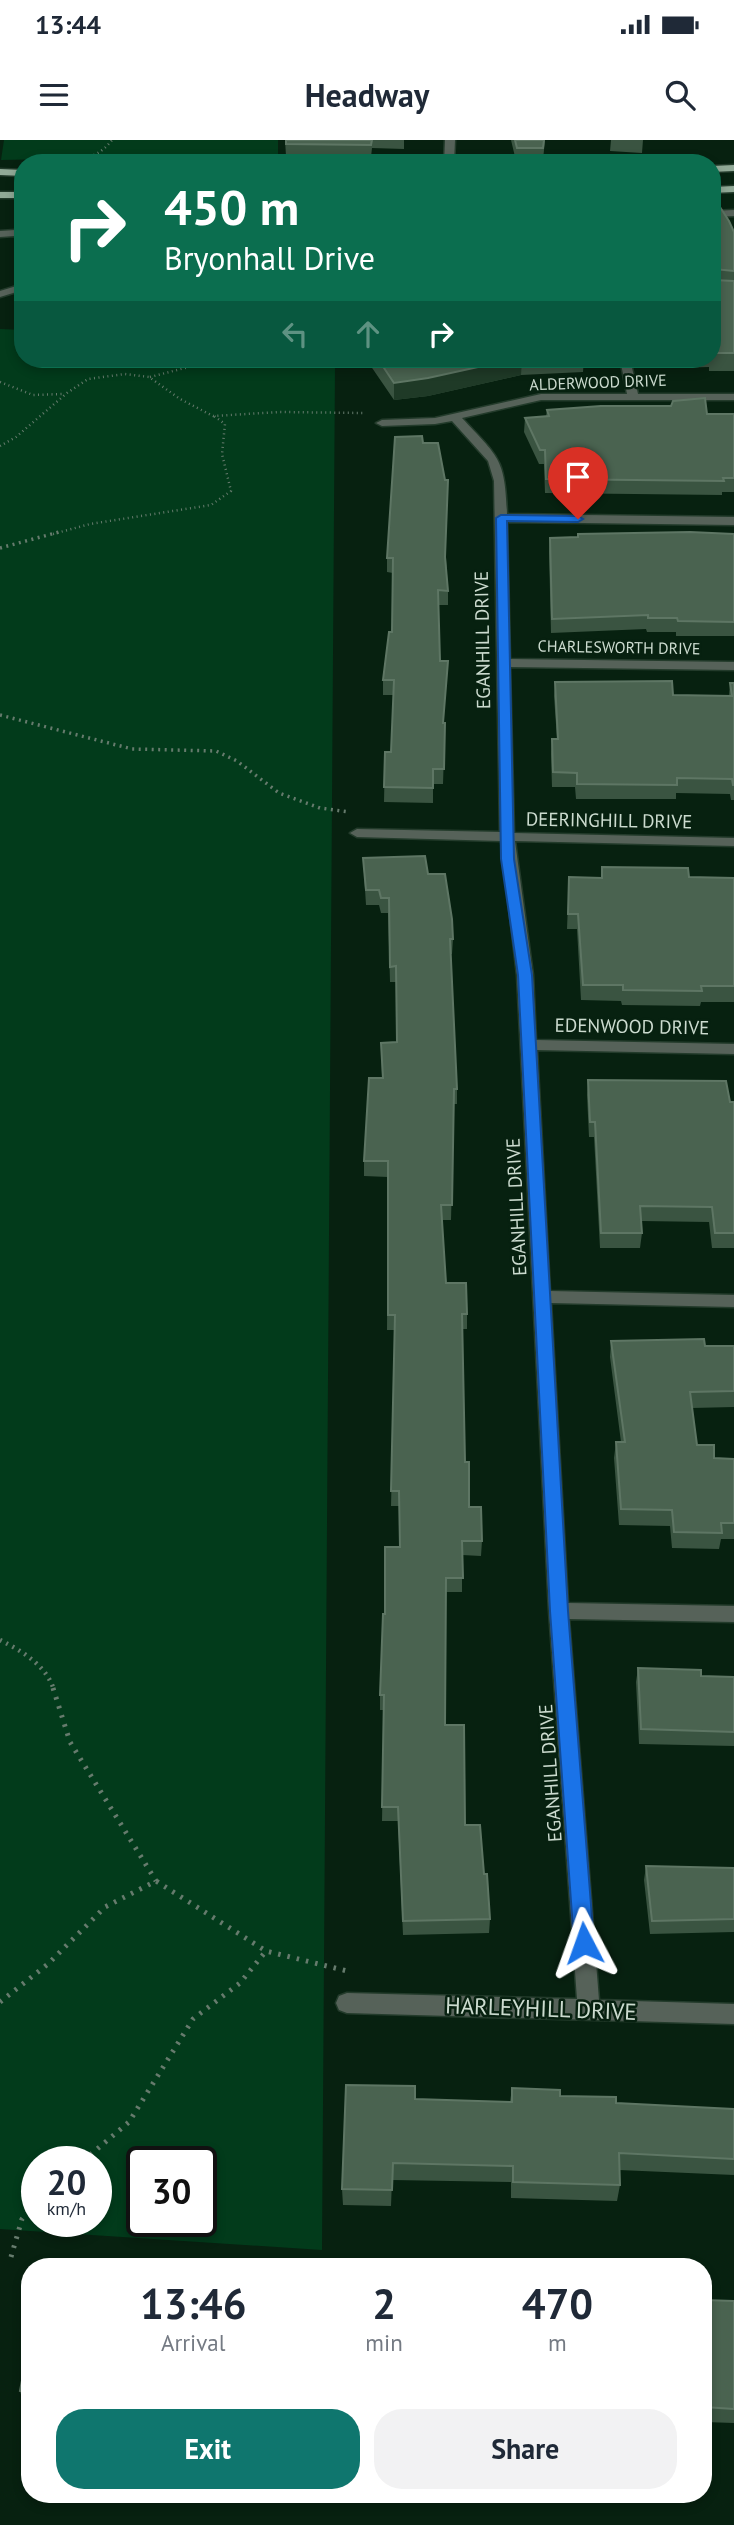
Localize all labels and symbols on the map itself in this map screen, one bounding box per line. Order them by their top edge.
street label: ALDERWOOD DRIVE [529,370,667,394]
pin [548,447,608,519]
street label: EGANHILL DRIVE [469,571,495,709]
street label: CHARLESWORTH DRIVE [537,636,701,658]
street label: DEERINGHILL DRIVE [526,807,692,833]
street label: EDENWOOD DRIVE [554,1013,710,1039]
street label: EGANHILL DRIVE [500,1137,532,1277]
street label: EGANHILL DRIVE [533,1703,567,1843]
position arrow [547,1906,621,1980]
street label: HARLEYHILL DRIVE [445,1990,637,2026]
speed limit sign: 30 [126,2146,217,2237]

